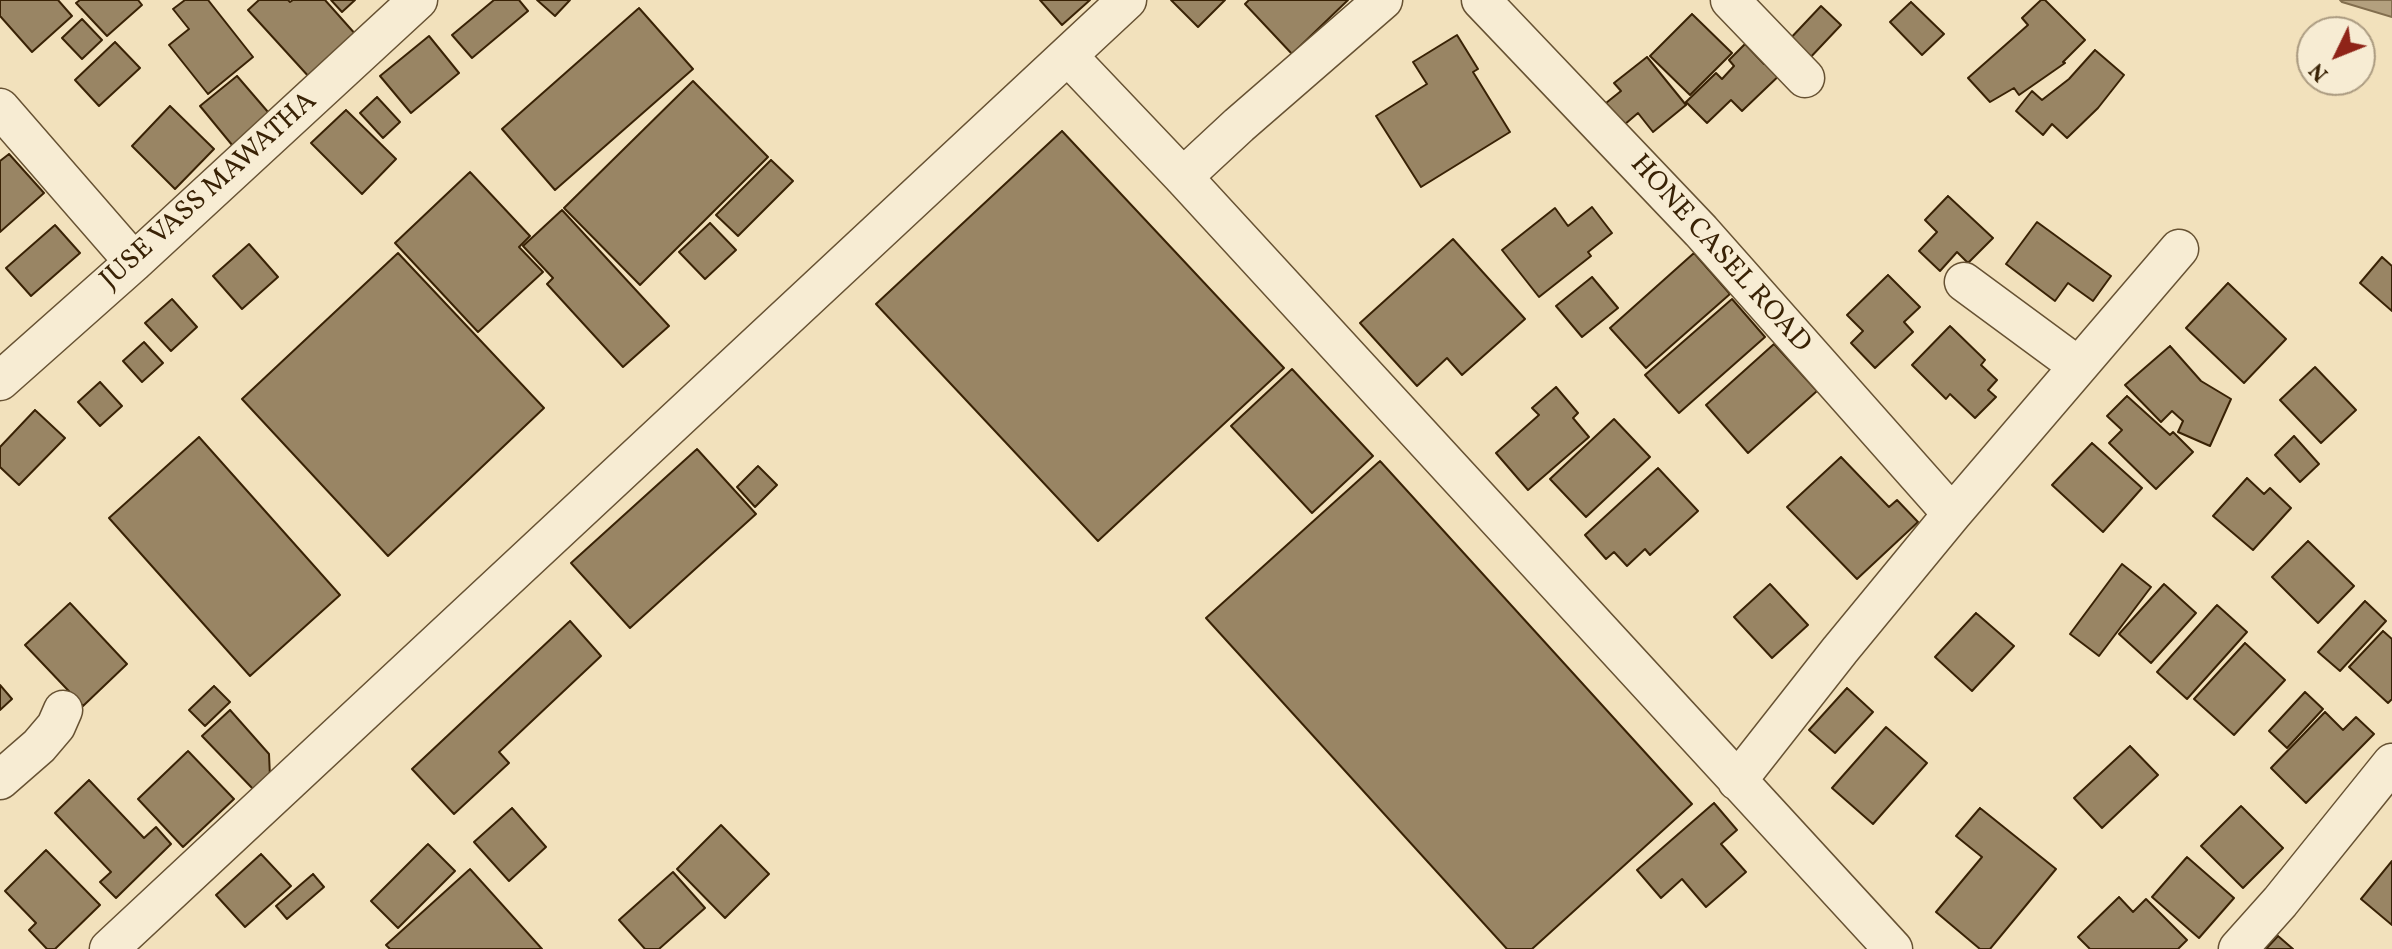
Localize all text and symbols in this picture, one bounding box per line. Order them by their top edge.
north arrow [2296,16,2376,96]
text: N [2303,55,2336,88]
street label: JUSE VASS MAWATHA [95,86,325,298]
street label: HONE CASEL ROAD [1621,149,1817,361]

